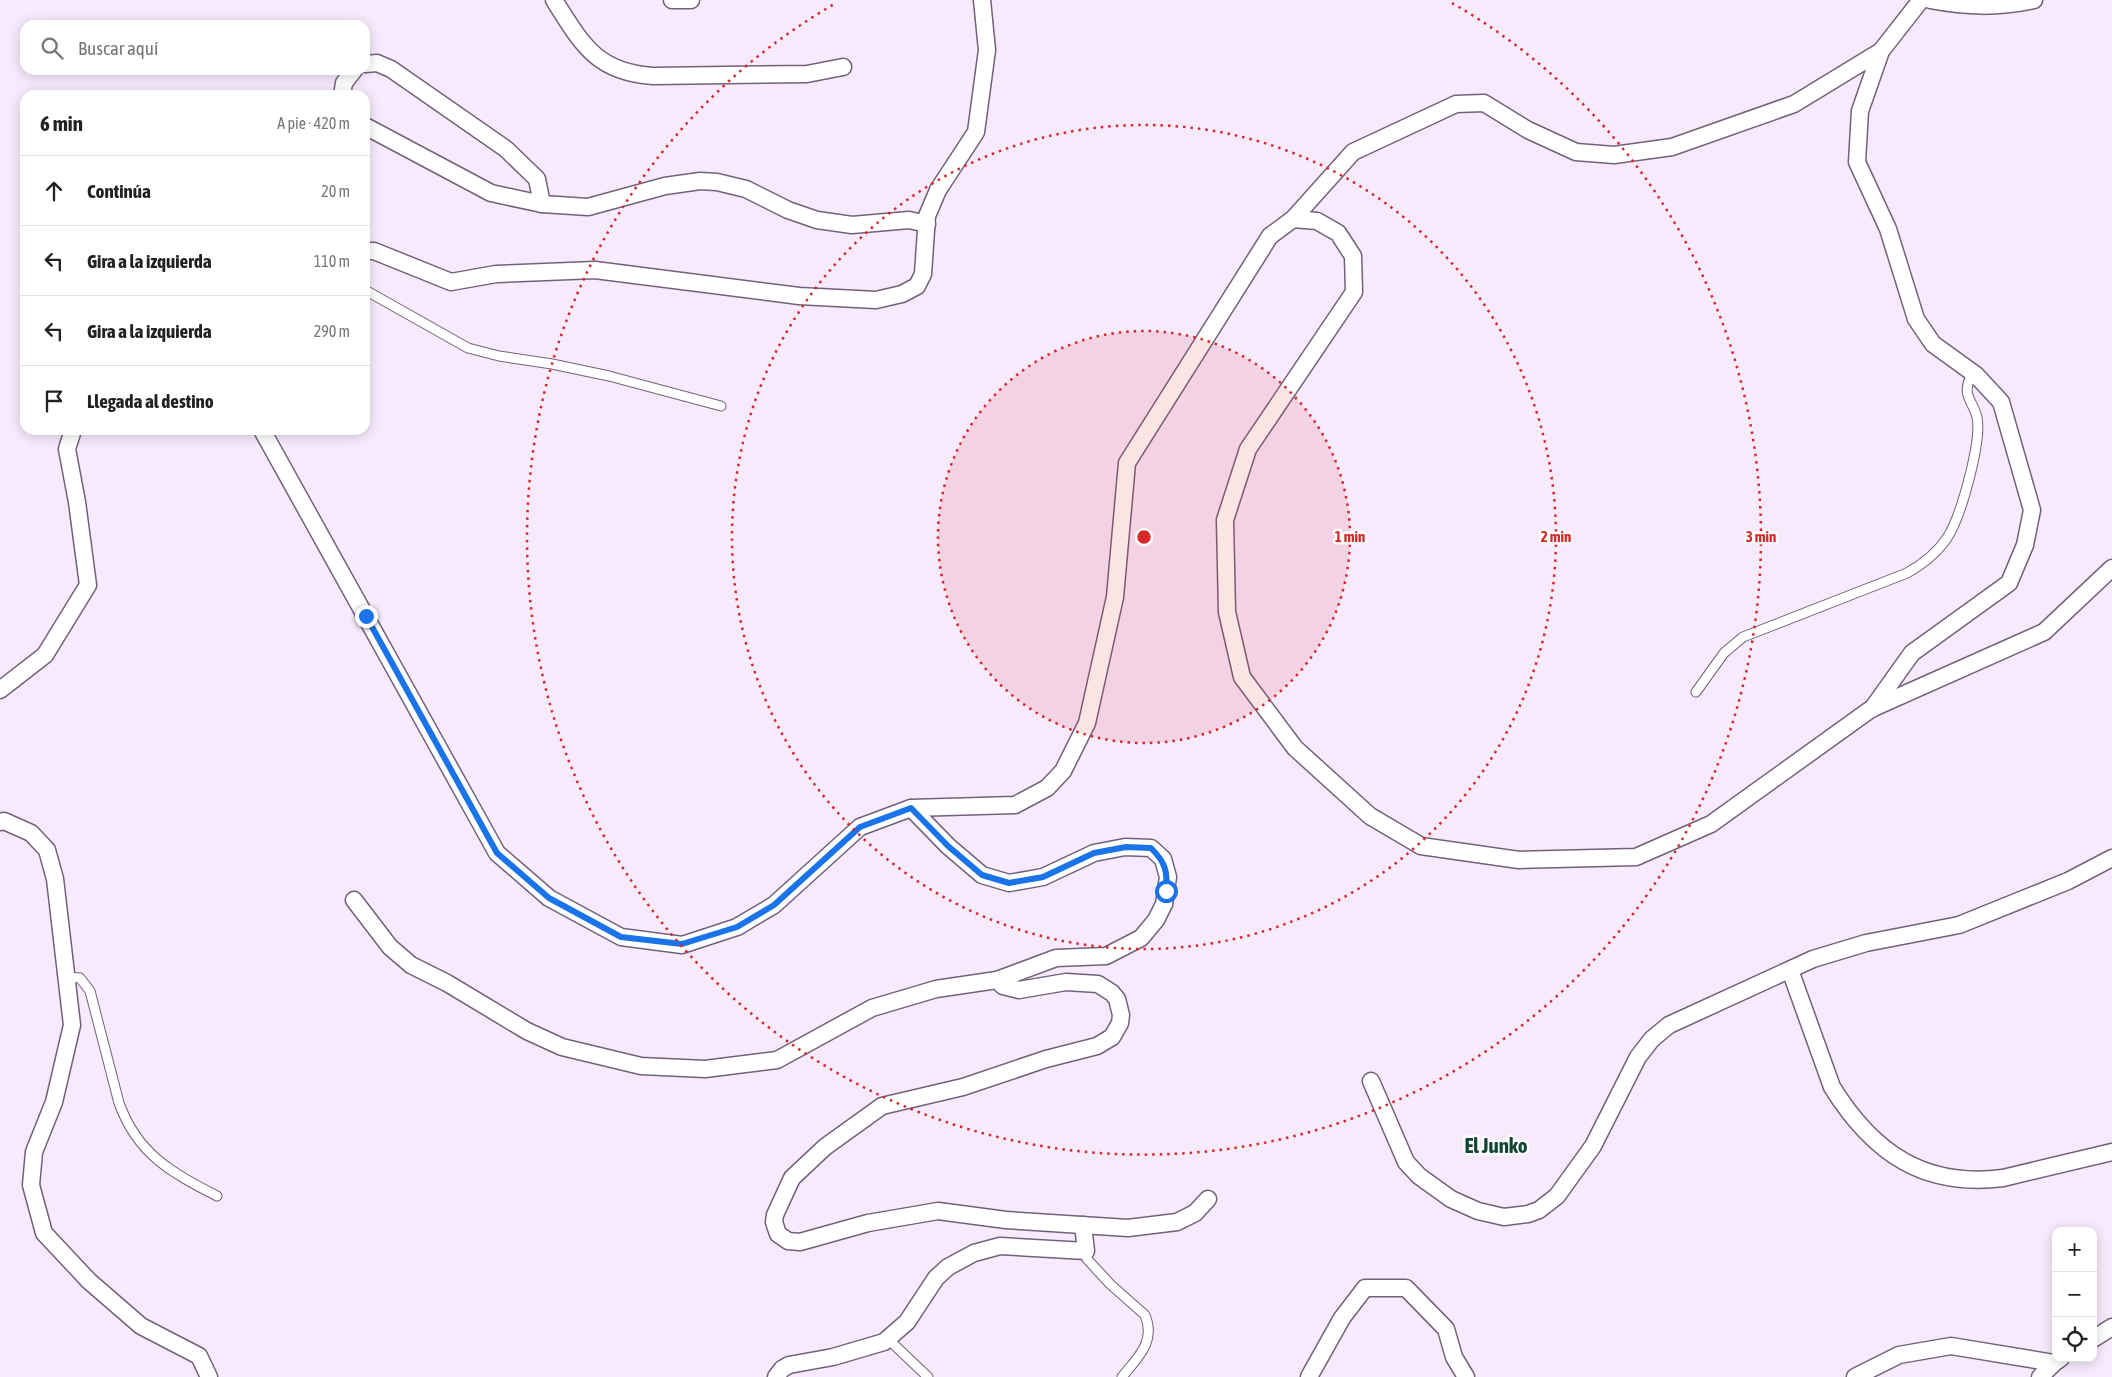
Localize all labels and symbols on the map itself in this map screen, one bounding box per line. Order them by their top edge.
centre of rings [1135,528,1153,546]
text: 1 min [1335,528,1365,545]
text: 2 min [1541,528,1571,545]
text: 3 min [1746,528,1776,545]
route end [355,605,378,628]
route start [1155,880,1178,903]
district label: El Junko [1464,1133,1528,1157]

